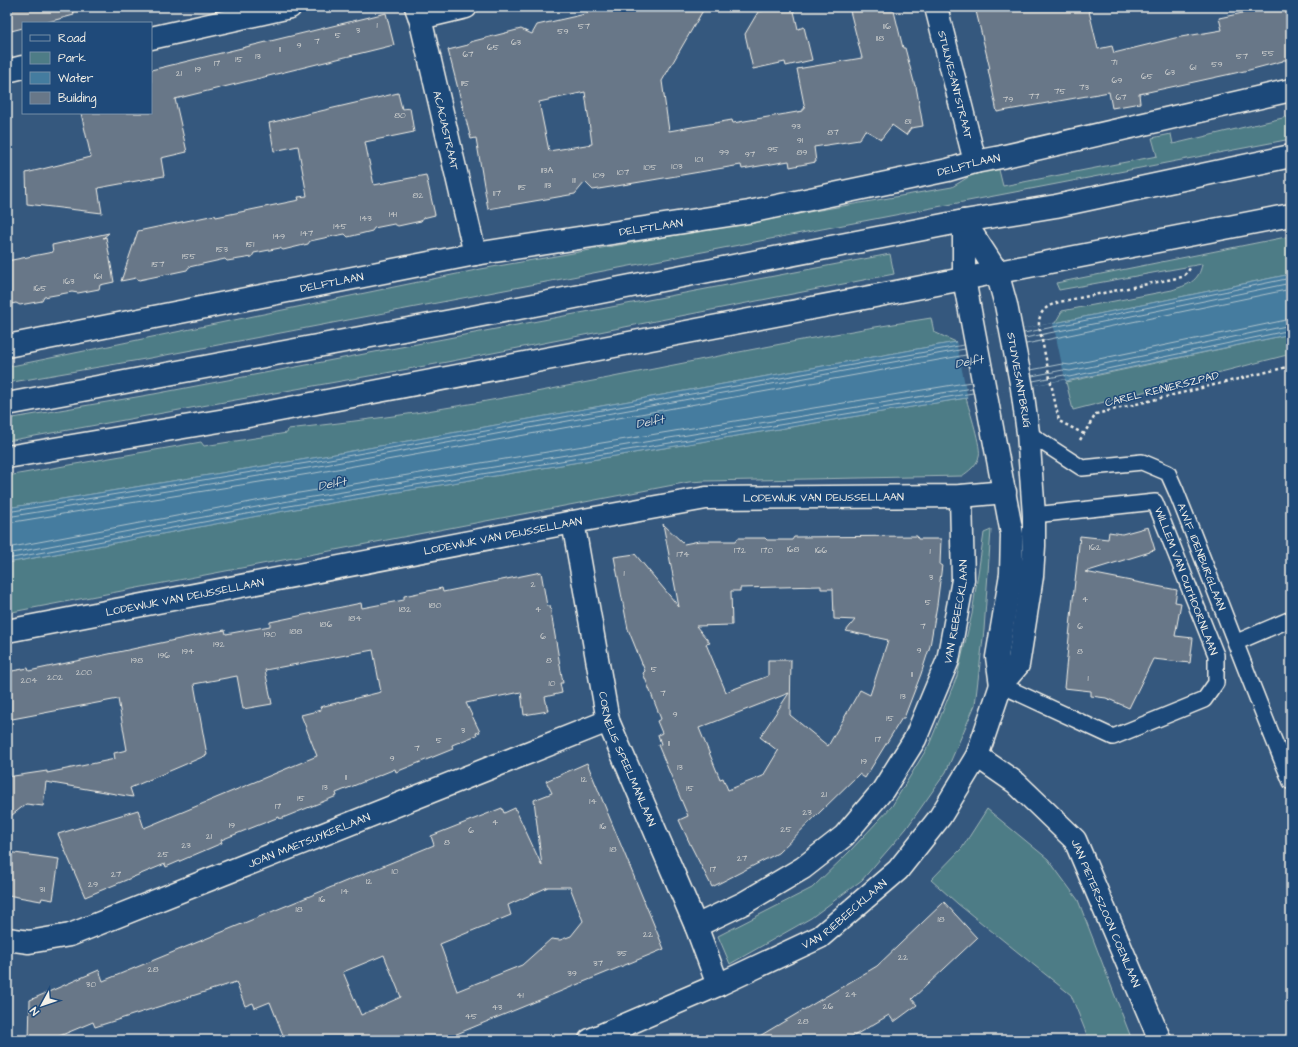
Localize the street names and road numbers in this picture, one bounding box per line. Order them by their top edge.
street label: STUIJVESANTSTRAAT [935,29,976,141]
street label: ACACIASTRAAT [430,89,463,172]
street label: DELFTLAAN [936,150,1002,180]
street label: DELFTLAAN [618,215,684,239]
street label: DELFTLAAN [299,269,365,296]
street label: STUYVESANTBRUG [1003,331,1035,429]
street label: CAREL REINIERSZPAD [1103,368,1221,410]
street label: LODEWIJK VAN DEIJSSELLAAN [743,489,904,505]
street label: A.W.F. IDENBURGLAAN [1174,500,1230,613]
street label: WILLEM VAN OUTHOORNLAAN [1151,505,1221,657]
street label: LODEWIJK VAN DEIJSSELLAAN [422,513,583,558]
street label: VAN RIEBEECKLAAN [940,559,971,666]
street label: LODEWIJK VAN DEIJSSELLAAN [104,574,265,619]
street label: CORNELIS SPEELMANLAAN [595,690,660,829]
street label: JOAN MAETSUYKERLAAN [246,809,372,871]
street label: JAN PIETERSZOON COENLAAN [1068,837,1144,990]
street label: VAN RIEBEECKLAAN [799,875,890,952]

